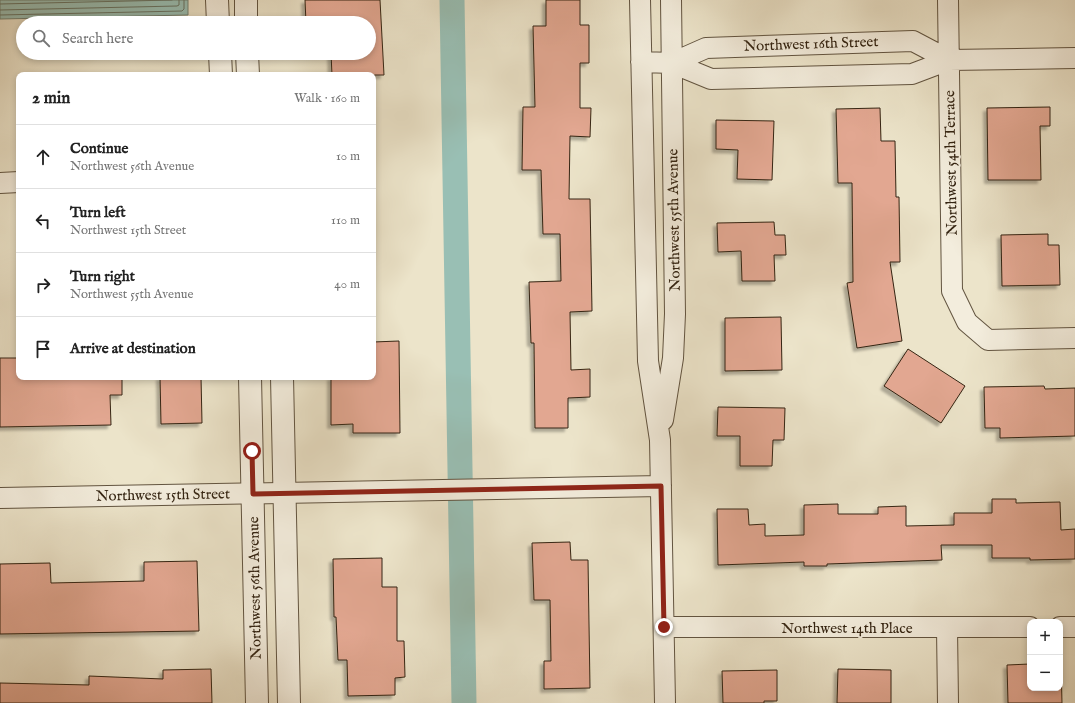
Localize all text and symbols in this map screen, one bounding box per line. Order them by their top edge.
search box [16,16,376,60]
icon: search [30,27,52,49]
text: Search here [62,29,133,48]
street label: Northwest 16th Street [743,32,879,56]
text: 2 min [32,88,70,109]
text: Walk · 160 m [294,90,360,107]
street label: Northwest 54th Terrace [940,90,962,236]
text: Continue [70,139,128,158]
icon: ahead [32,146,54,168]
text: 10 m [336,148,360,165]
street label: Northwest 55th Avenue [663,148,685,291]
text: Northwest 56th Avenue [70,158,194,175]
text: Turn left [70,203,126,222]
icon: left [32,210,54,232]
text: 110 m [331,212,360,229]
text: Northwest 15th Street [70,222,186,239]
text: Turn right [70,267,135,286]
icon: right [32,274,54,296]
text: 40 m [334,276,360,293]
text: Northwest 55th Avenue [70,286,194,303]
icon: arrive [32,338,54,360]
text: Arrive at destination [70,339,196,358]
route start [243,442,261,460]
street label: Northwest 15th Street [96,484,230,506]
street label: Northwest 56th Avenue [244,516,266,660]
route end [655,618,673,636]
street label: Northwest 14th Place [781,619,913,638]
map controls [1027,619,1063,691]
button: + [1027,619,1063,655]
button: − [1027,655,1063,691]

